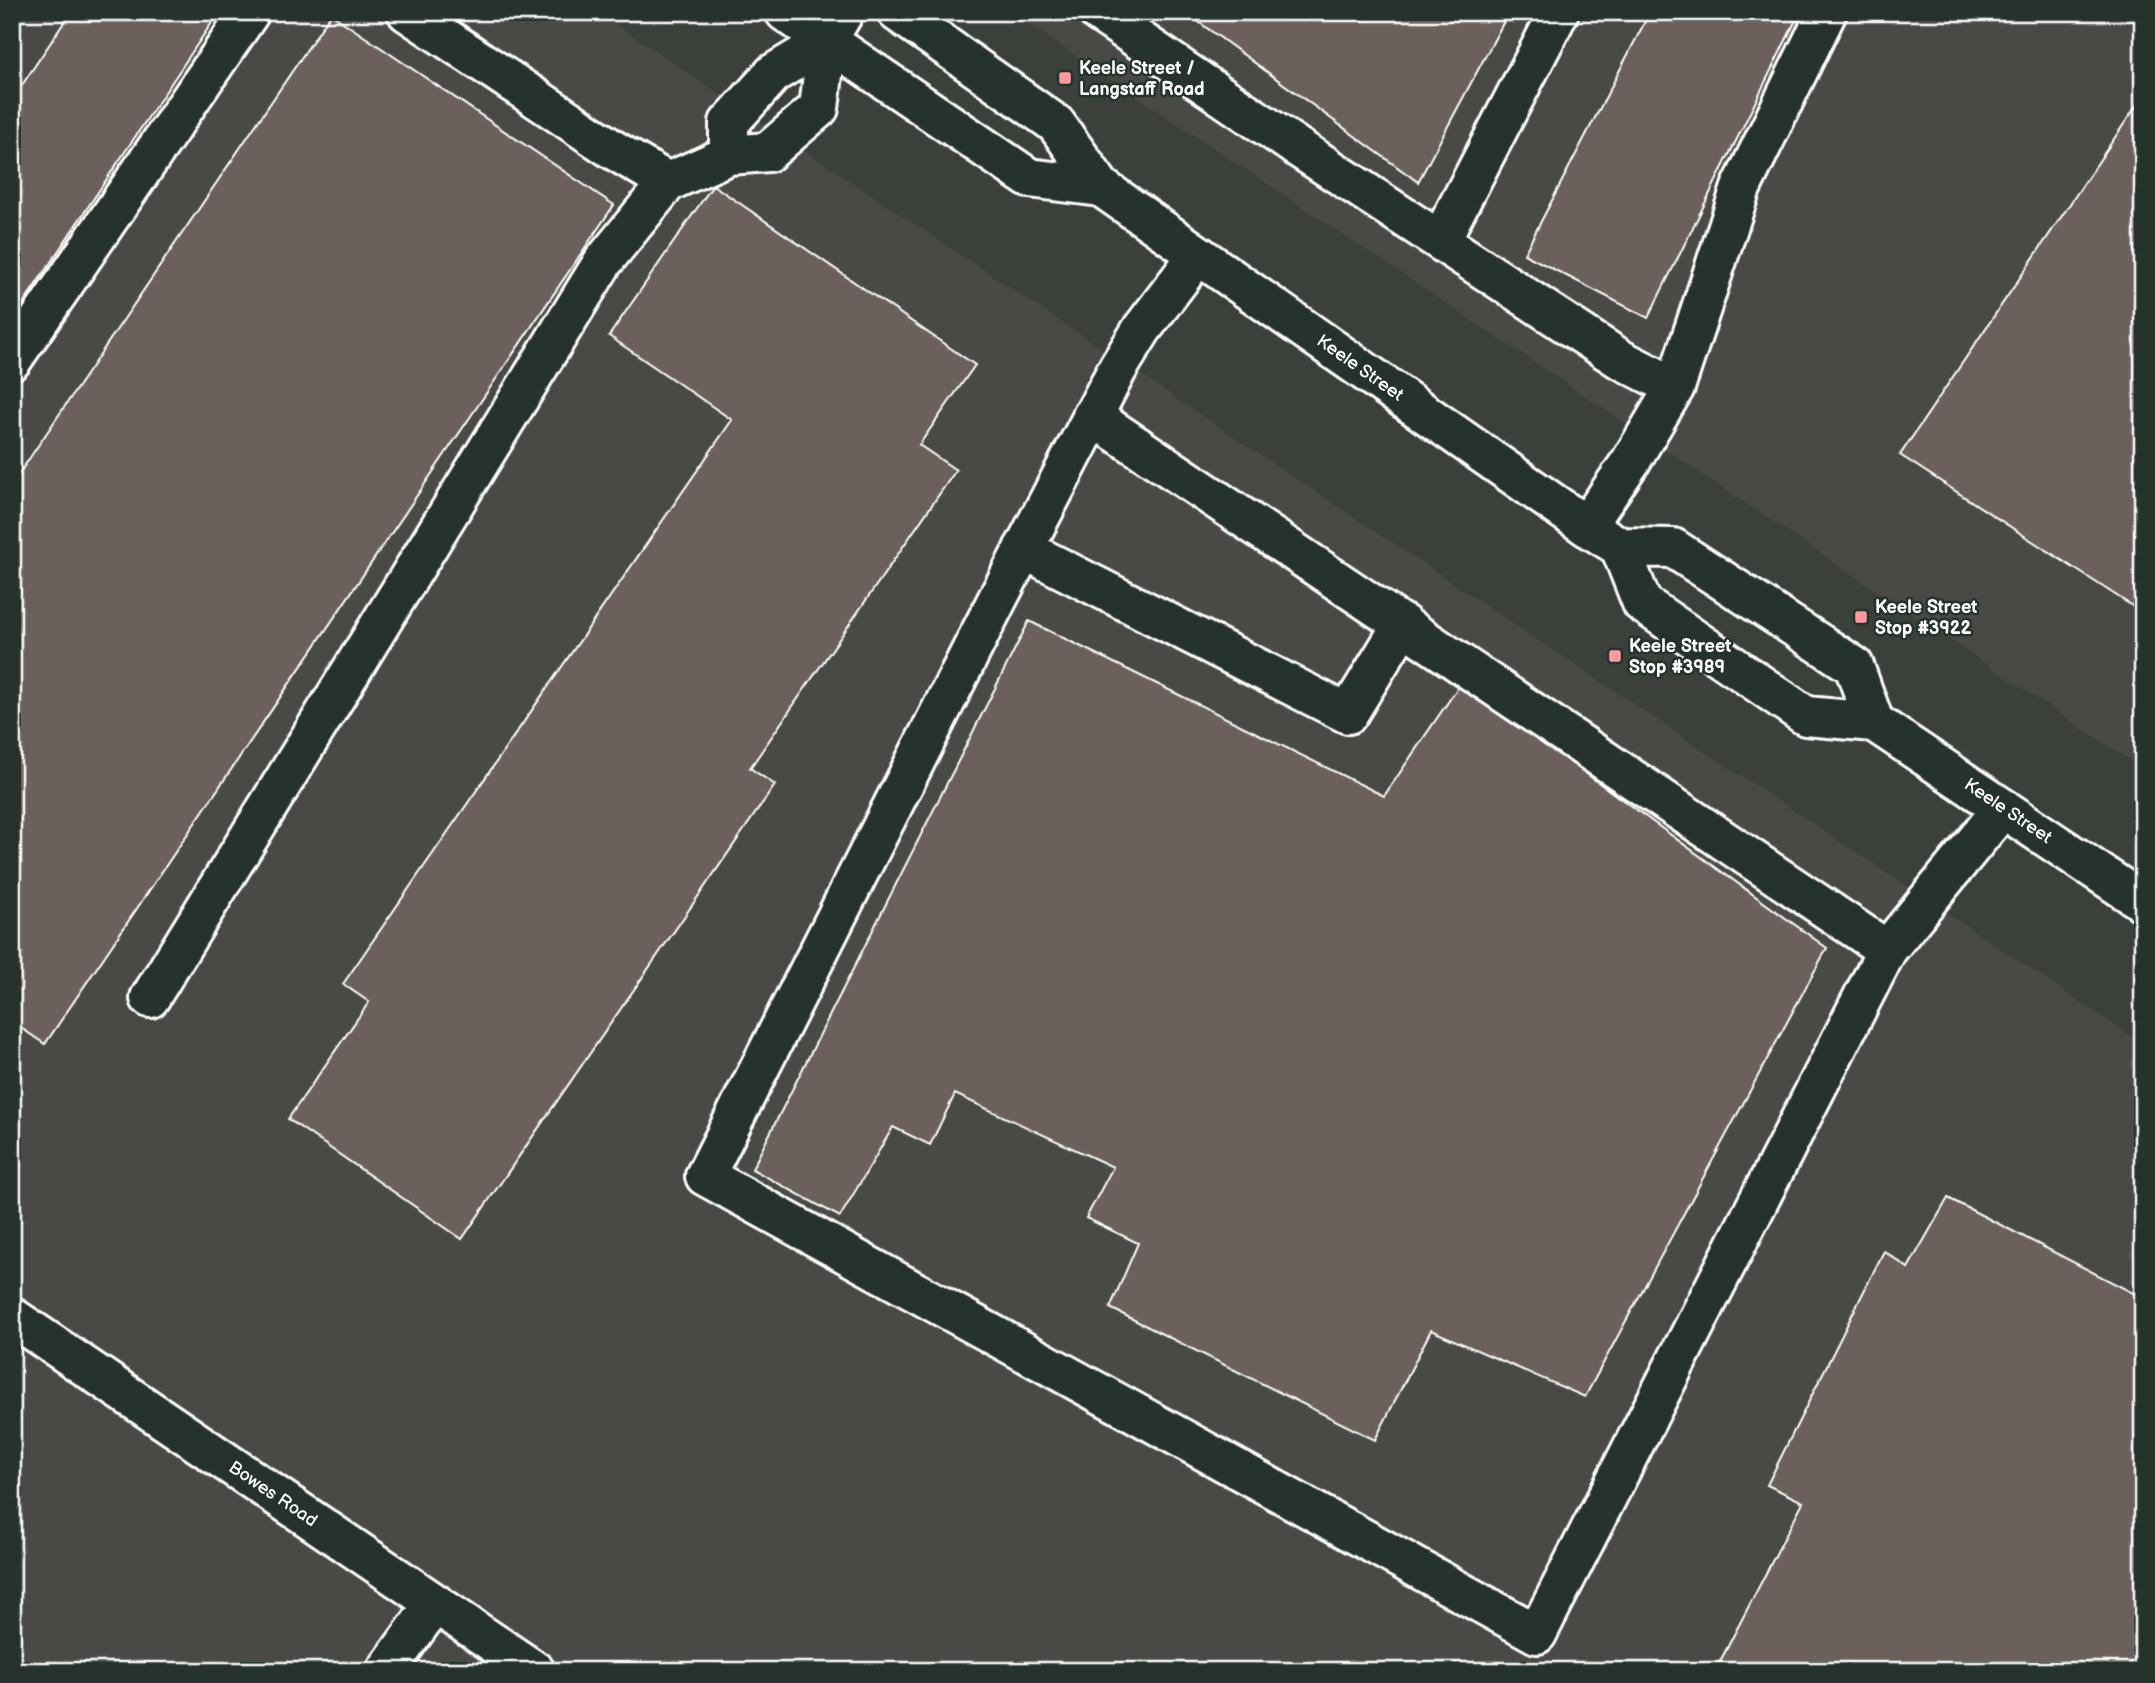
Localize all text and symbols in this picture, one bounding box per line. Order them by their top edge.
place label: Keele Street / Langstaff Road [1079,58,1205,100]
marker: Keele Street / Langstaff Road [1057,70,1073,86]
street label: Keele Street [1313,330,1408,406]
place label: Keele Street Stop #3922 [1875,597,1977,639]
marker: Keele Street Stop #3922 [1853,609,1869,625]
place label: Keele Street Stop #3989 [1629,636,1731,678]
marker: Keele Street Stop #3989 [1607,648,1623,664]
street label: Keele Street [1960,774,2056,848]
street label: Bowes Road [225,1457,321,1531]

